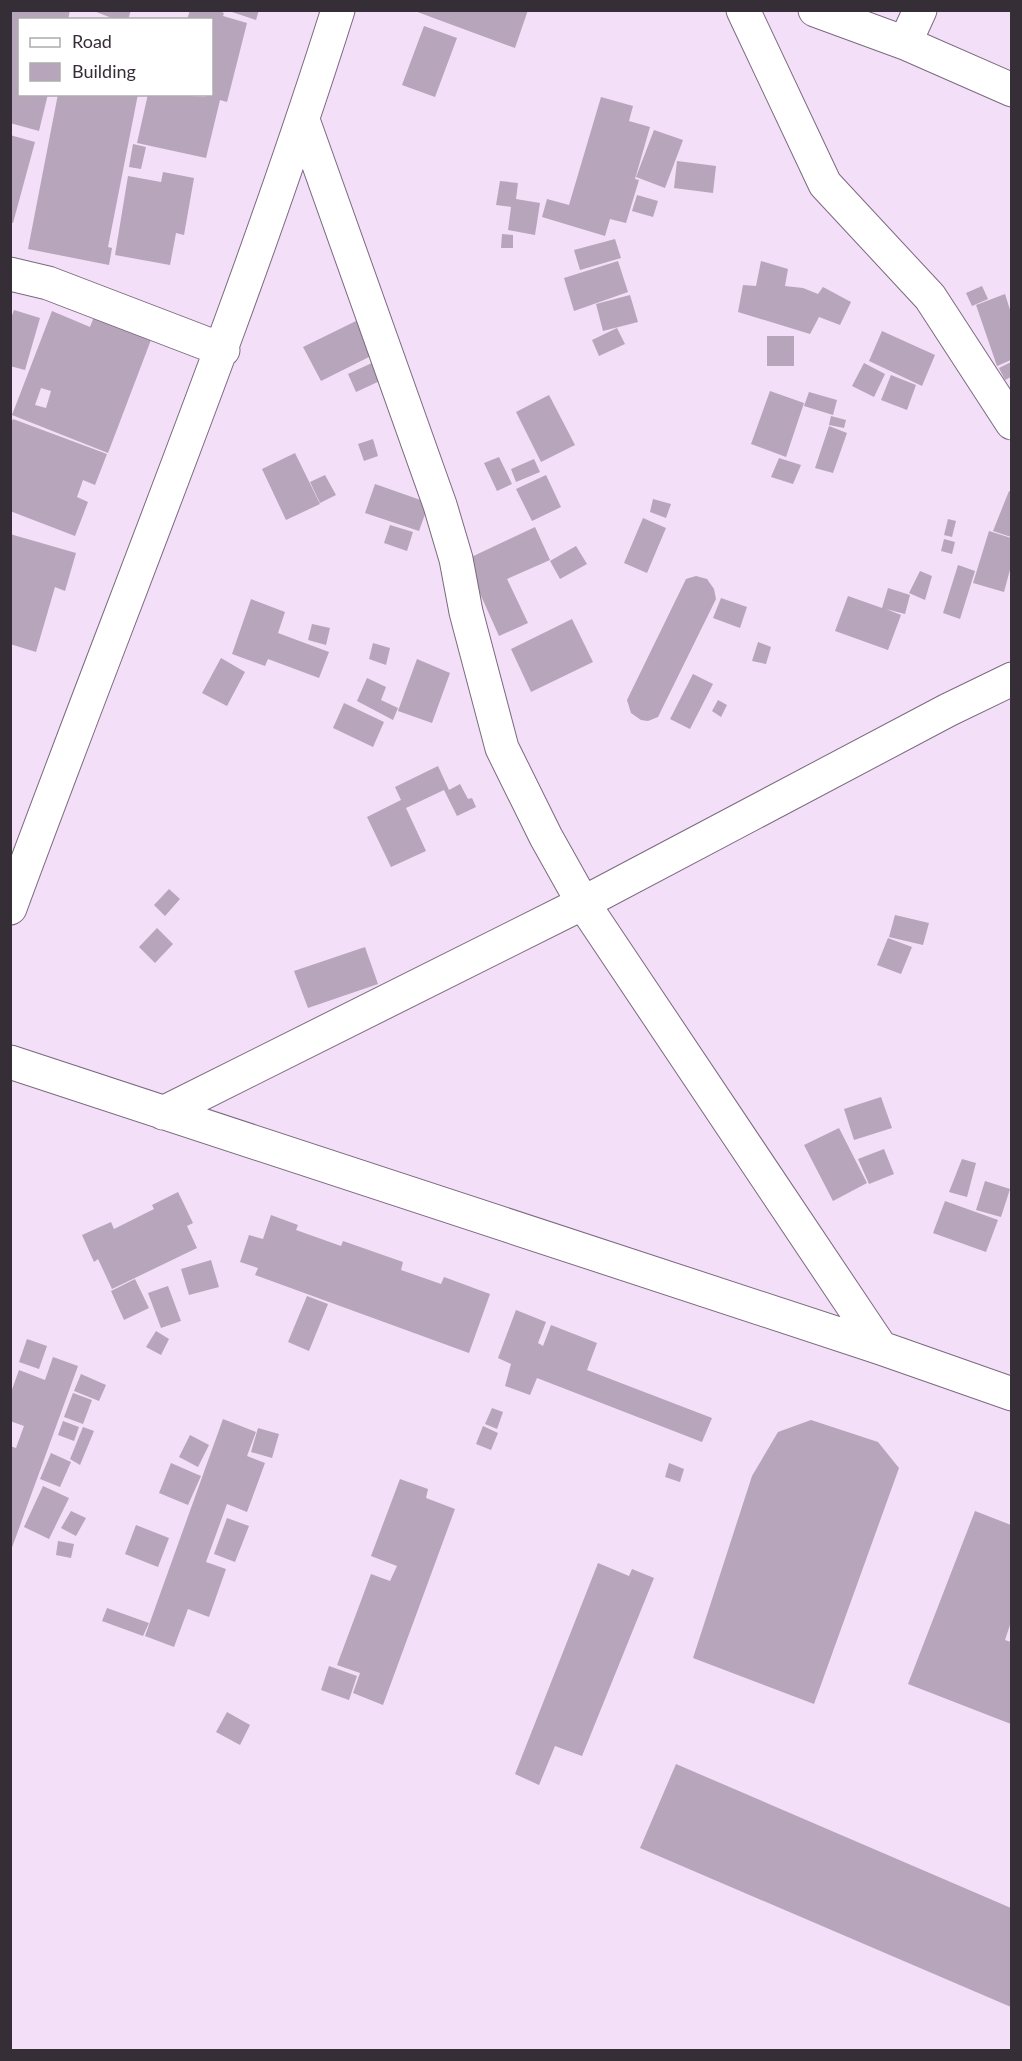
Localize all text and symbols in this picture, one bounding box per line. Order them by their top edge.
legend [18,18,213,96]
text: Road [72,30,112,52]
text: Building [72,60,136,82]

